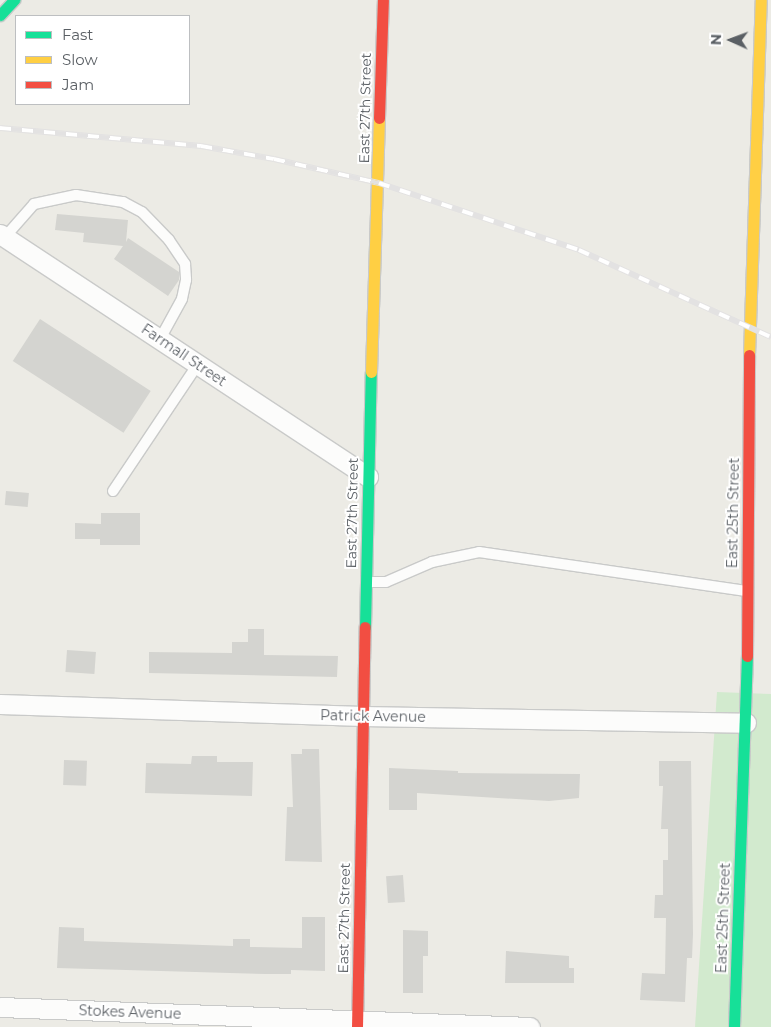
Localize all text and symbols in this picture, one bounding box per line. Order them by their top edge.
legend [15,15,190,105]
north arrow [706,15,756,65]
text: Fast [62,25,93,44]
text: N [707,34,725,45]
text: Slow [62,50,98,69]
street label: East 27th Street [356,52,374,164]
text: Jam [62,75,94,94]
street label: Farmall Street [138,320,230,390]
street label: East 27th Street [343,457,361,569]
street label: East 25th Street [724,458,742,568]
street label: Patrick Avenue [320,707,426,725]
street label: East 27th Street [335,862,353,974]
street label: East 25th Street [713,862,733,974]
street label: Stokes Avenue [78,1002,182,1022]

